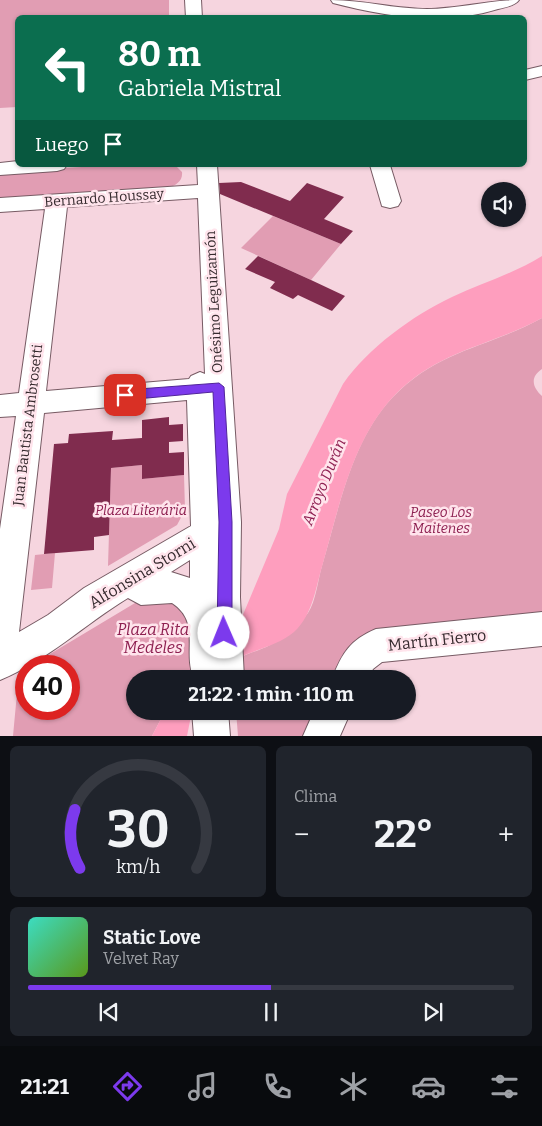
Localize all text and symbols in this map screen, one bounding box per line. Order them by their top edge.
text: 80 m [118,33,201,75]
icon: left [35,35,100,100]
text: Gabriela Mistral [118,75,281,102]
icon: arrive [99,130,127,158]
text: Luego [35,133,89,156]
map controls [481,182,526,227]
button: sound [481,182,526,227]
street label: Bernardo Houssay [44,185,165,211]
street label: Onésimo Leguizamón [202,230,226,374]
street label: Juan Bautista Ambrosetti [10,343,46,508]
pin [104,374,146,416]
icon: arrive [111,381,139,409]
water label: Arroyo Durán [298,436,349,529]
park label: Plaza Literária [95,502,187,519]
park label: Paseo Los Maitenes [410,504,472,537]
street label: Alfonsina Storni [85,534,199,612]
position arrow [197,606,249,658]
park label: Plaza Rita Medeles [117,620,189,657]
street label: Martín Fierro [387,625,487,655]
speed limit sign: 40 [15,655,80,720]
text: 21:22 · 1 min · 110 m [188,683,354,706]
text: Clima [294,787,337,806]
text: 30 [107,798,169,861]
text: 22° [374,811,433,857]
text: − [294,818,309,851]
text: + [498,818,514,851]
text: km/h [116,856,160,878]
text: Static Love [103,926,201,949]
text: Velvet Ray [103,949,179,968]
icon: previous [95,998,123,1026]
icon: pause [257,998,285,1026]
icon: next [419,998,447,1026]
icon: directions [110,1069,145,1104]
icon: music [185,1069,220,1104]
icon: phone [260,1069,295,1104]
icon: climate [336,1069,371,1104]
icon: car [411,1069,446,1104]
icon: filters [487,1069,522,1104]
text: 21:21 [20,1073,69,1100]

